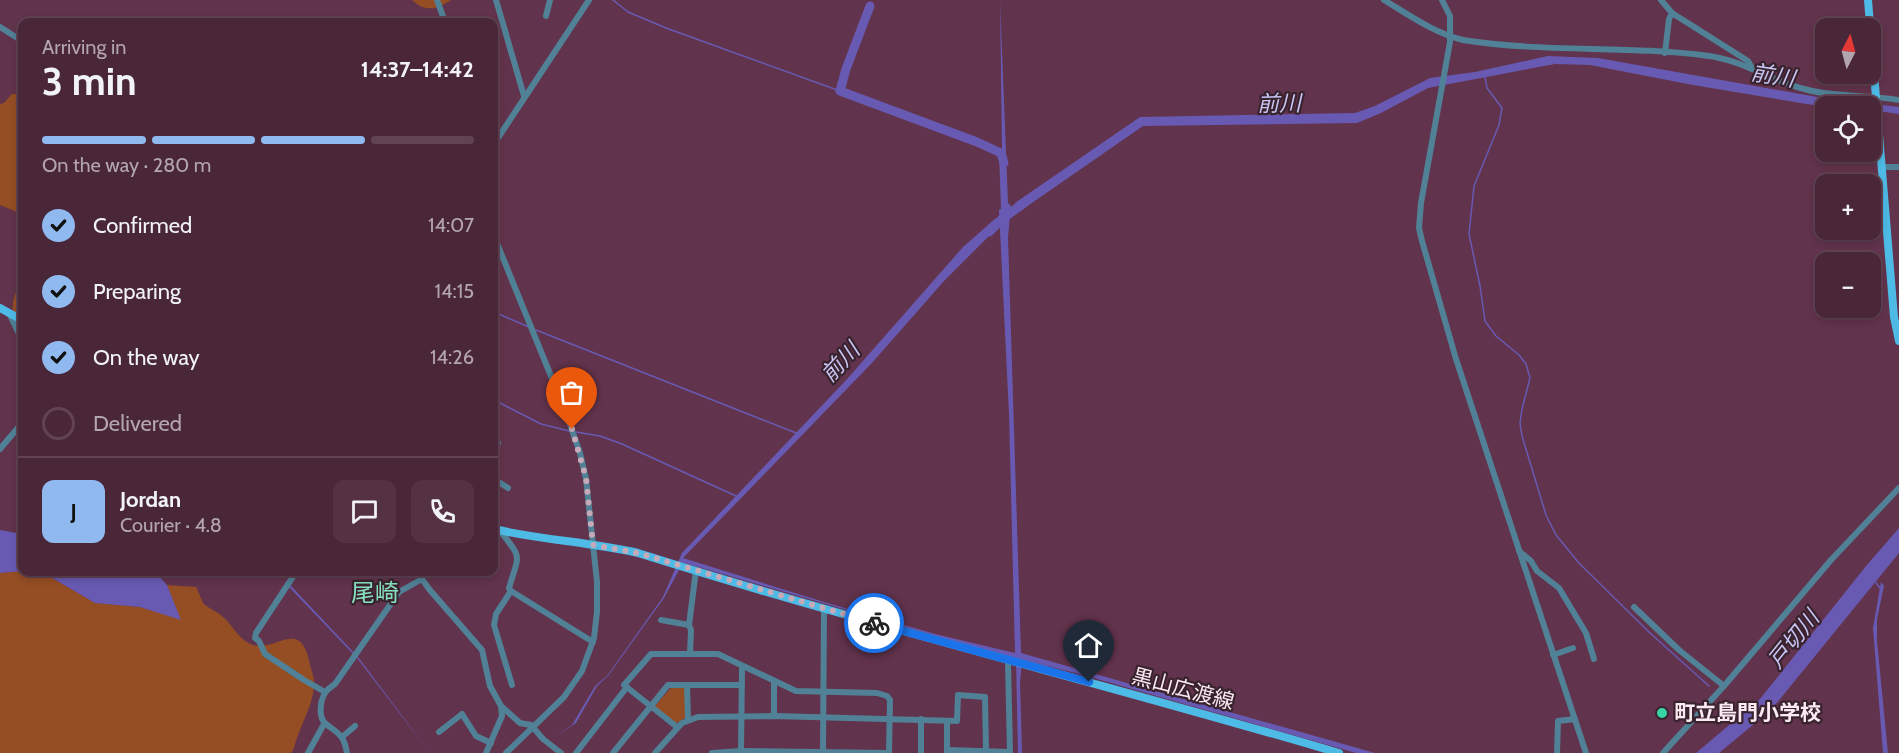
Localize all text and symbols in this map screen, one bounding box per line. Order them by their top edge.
north arrow [1815,18,1881,84]
map controls [1815,18,1881,318]
text: Arriving in [42,35,126,59]
text: 14:37–14:42 [361,56,474,83]
text: 3 min [42,57,137,105]
water label: 前川 [1749,59,1799,93]
water label: 前川 [1257,90,1303,117]
button: locate [1815,96,1881,162]
text: On the way · 280 m [42,153,211,177]
button: + [1815,174,1881,240]
icon: check [42,209,75,242]
text: Confirmed [93,212,192,239]
text: 14:07 [428,213,474,237]
button: − [1815,252,1881,318]
icon: check [42,275,75,308]
text: Preparing [93,278,181,305]
text: 14:15 [434,279,474,303]
water label: 前川 [815,336,867,388]
icon: check [42,341,75,374]
text: On the way [93,344,200,371]
text: 14:26 [430,345,474,369]
pin [546,367,597,429]
icon: bag [555,376,588,409]
text: Delivered [93,410,182,437]
button: chat [333,480,396,543]
button: phone [411,480,474,543]
text: Jordan [120,486,181,513]
text: J [70,498,77,525]
text: Courier · 4.8 [120,513,222,537]
district label: 尾崎 [351,578,399,607]
courier [844,593,904,653]
water label: 戸切川 [1762,604,1826,673]
icon: bike [858,607,891,640]
pin [1063,620,1114,682]
icon: home [1072,629,1105,662]
street label: 黒山広渡線 [1129,663,1237,714]
place label: 町立島門小学校 [1674,700,1821,725]
marker: 町立島門小学校 [1655,706,1669,720]

